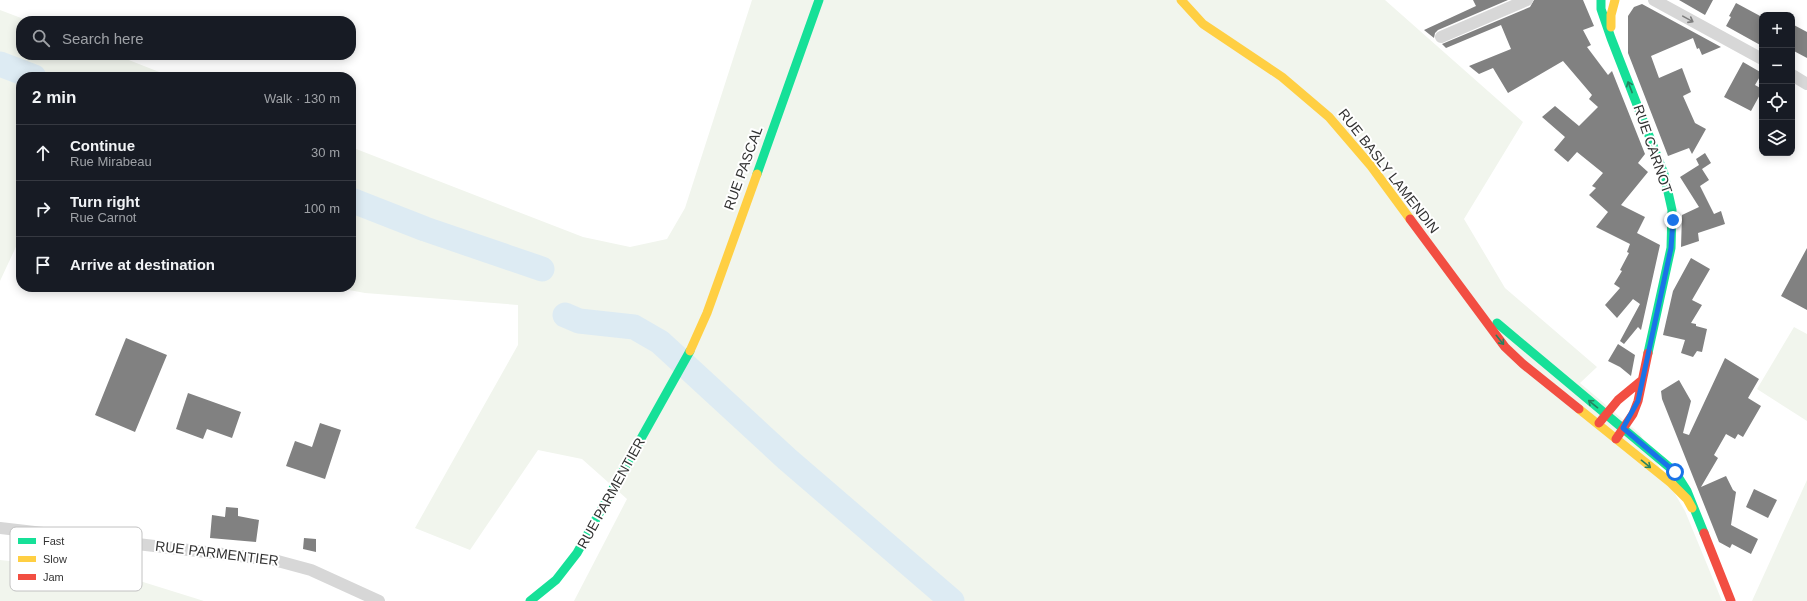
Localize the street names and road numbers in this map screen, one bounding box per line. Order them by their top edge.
street label: RUE CARNOT [1630,103,1676,196]
street label: RUE BASLY LAMENDIN [1335,106,1443,236]
street label: RUE PASCAL [720,124,766,212]
street label: RUE PARMENTIER [574,435,648,551]
street label: RUE PARMENTIER [154,537,280,569]

